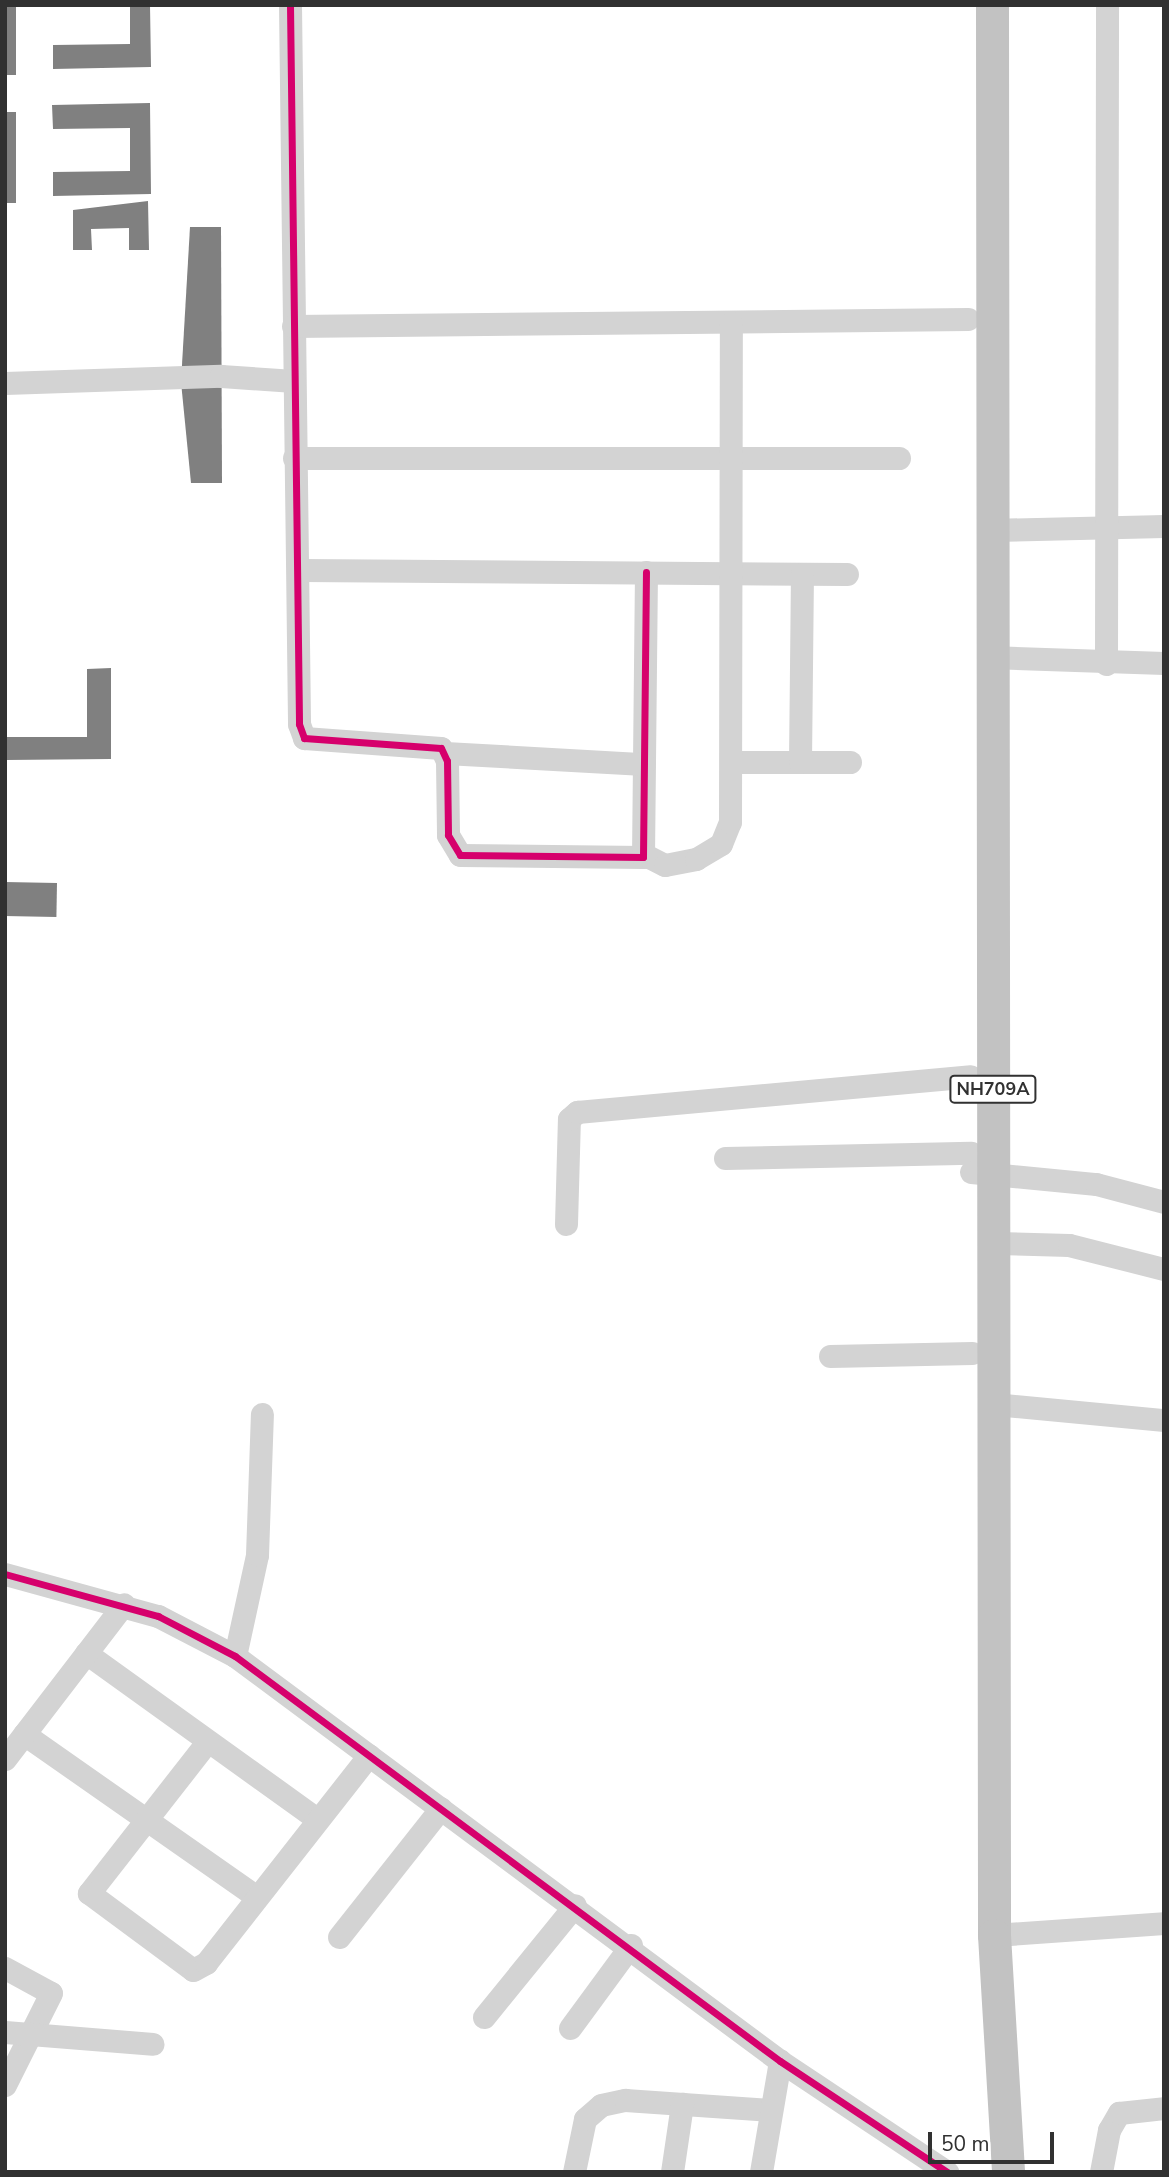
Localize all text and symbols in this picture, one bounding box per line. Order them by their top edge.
road number: NH709A [949,1074,1037,1104]
scale bar [931,2118,1057,2162]
text: 50 m [941,2130,990,2158]

